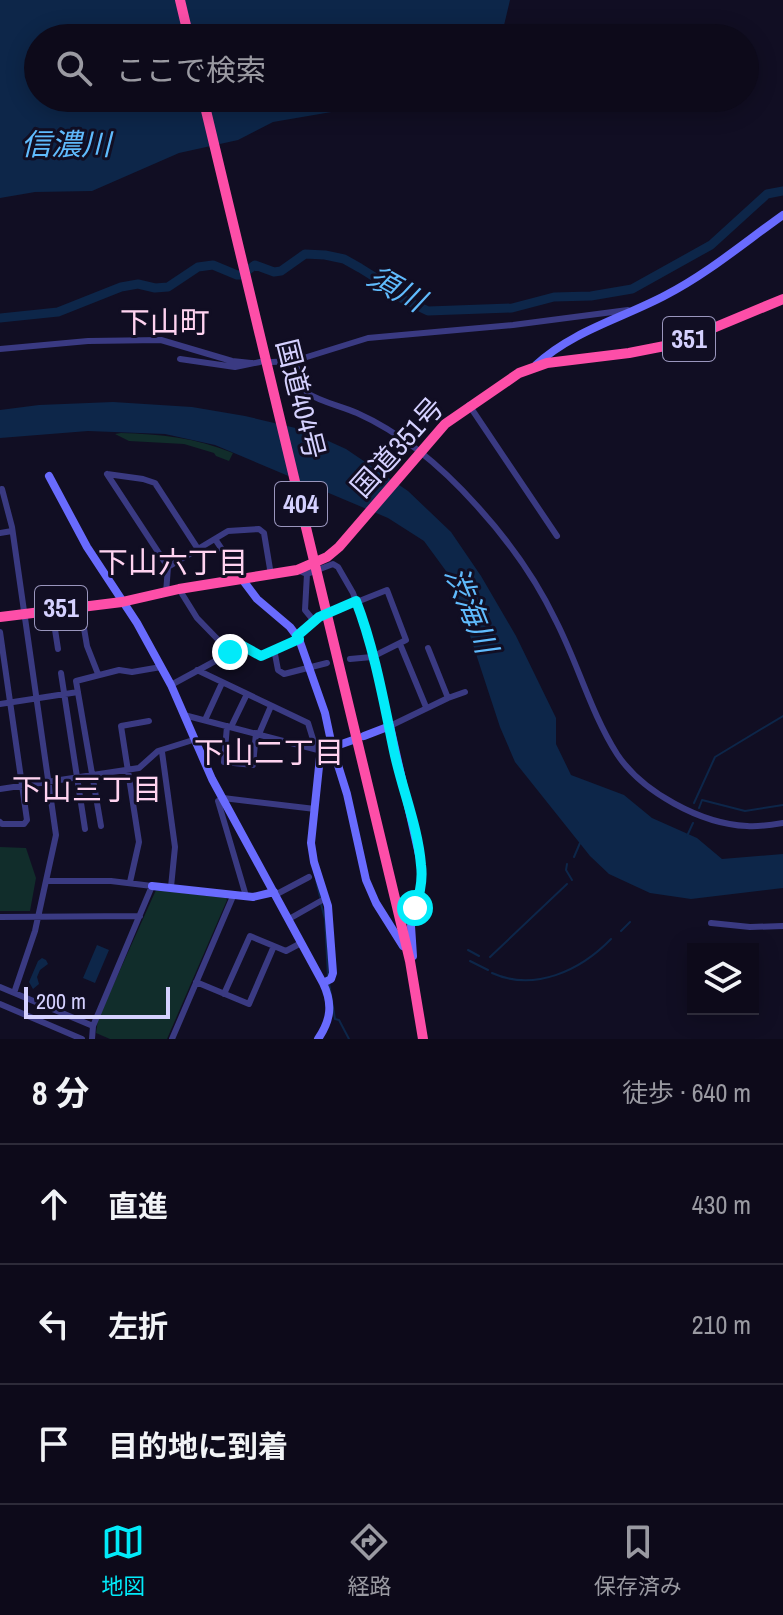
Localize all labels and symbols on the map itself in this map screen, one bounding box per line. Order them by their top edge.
water label: 信濃川 [21,124,114,164]
water label: 須川 [361,256,435,322]
district label: 下山町 [120,302,210,342]
road number: 351 [663,317,715,361]
street label: 国道404号 [268,335,334,463]
street label: 国道351号 [342,389,452,505]
road number: 404 [275,482,327,526]
district label: 下山六丁目 [98,542,248,582]
water label: 渋海川 [437,560,508,662]
road number: 351 [35,586,87,630]
route end [212,634,248,670]
district label: 下山二丁目 [194,732,344,772]
district label: 下山三丁目 [12,769,162,809]
route start [397,890,433,926]
scale bar [24,983,170,1019]

